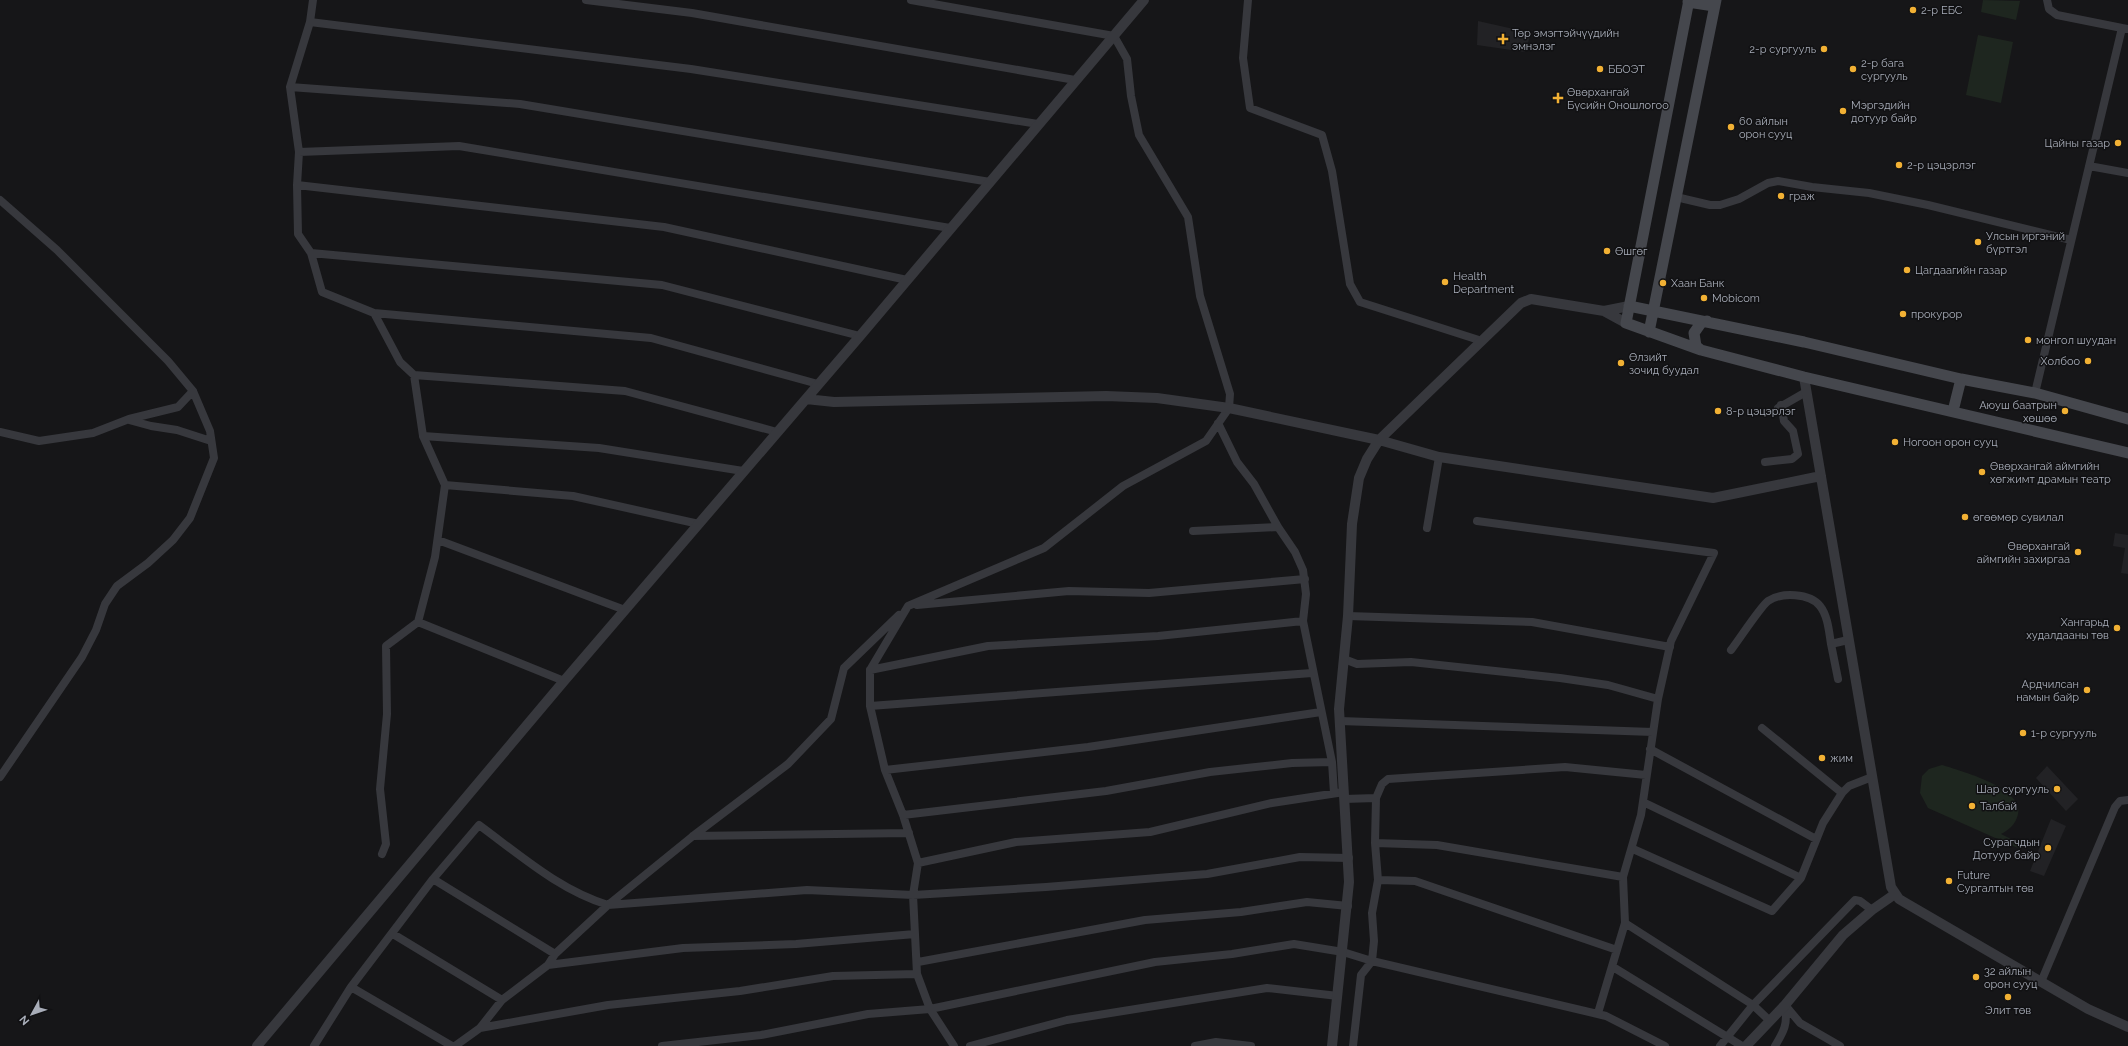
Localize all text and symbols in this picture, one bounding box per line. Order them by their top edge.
place label: 2-р ЕБС [1921,4,1963,17]
marker: 2-р ЕБС [1908,5,1918,15]
place label: Төр эмэгтэйчүүдийн эмнэлэг [1512,27,1619,53]
marker: Төр эмэгтэйчүүдийн эмнэлэг [1497,33,1509,45]
place label: 2-р сургууль [1749,43,1817,56]
marker: 2-р сургууль [1819,44,1829,54]
place label: 2-р бага сургууль [1861,57,1908,83]
place label: ББОЭТ [1608,63,1645,76]
marker: ББОЭТ [1595,64,1605,74]
marker: 2-р бага сургууль [1848,64,1858,74]
place label: Өвөрхангай Бүсийн Оношлогоо [1567,86,1669,112]
marker: Өвөрхангай Бүсийн Оношлогоо [1552,92,1564,104]
place label: Мэргэдийн дотуур байр [1851,99,1917,125]
marker: Мэргэдийн дотуур байр [1838,106,1848,116]
place label: 60 айлын орон сууц [1739,115,1793,141]
marker: 60 айлын орон сууц [1726,122,1736,132]
place label: Цайны газар [2044,137,2110,150]
marker: Цайны газар [2113,138,2123,148]
place label: 2-р цэцэрлэг [1907,159,1976,172]
marker: 2-р цэцэрлэг [1894,160,1904,170]
place label: граж [1789,190,1815,203]
marker: граж [1776,191,1786,201]
place label: Улсын иргэний бүртгэл [1986,230,2065,256]
marker: Улсын иргэний бүртгэл [1973,237,1983,247]
place label: Өшгөг [1615,245,1648,258]
marker: Өшгөг [1602,246,1612,256]
place label: Цагдаагийн газар [1915,264,2007,277]
marker: Цагдаагийн газар [1902,265,1912,275]
place label: Health Department [1453,270,1515,296]
marker: Health Department [1440,277,1450,287]
place label: Хаан Банк [1671,277,1725,290]
marker: Хаан Банк [1658,278,1668,288]
place label: Mobicom [1712,292,1760,305]
marker: Mobicom [1699,293,1709,303]
place label: прокурор [1911,308,1963,321]
marker: прокурор [1898,309,1908,319]
place label: монгол шуудан [2036,334,2116,347]
marker: монгол шуудан [2023,335,2033,345]
place label: Өлзийт зочид буудал [1629,351,1699,377]
place label: Холбоо [2040,355,2080,368]
marker: Холбоо [2083,356,2093,366]
marker: Өлзийт зочид буудал [1616,358,1626,368]
place label: Аюуш баатрын хөшөө [1979,399,2057,425]
place label: 8-р цэцэрлэг [1726,405,1796,418]
marker: 8-р цэцэрлэг [1713,406,1723,416]
marker: Аюуш баатрын хөшөө [2060,406,2070,416]
place label: Ногоон орон сууц [1903,436,1998,449]
marker: Ногоон орон сууц [1890,437,1900,447]
place label: Өвөрхангай аймгийн хөгжимт драмын театр [1990,460,2111,486]
marker: Өвөрхангай аймгийн хөгжимт драмын театр [1977,467,1987,477]
place label: өгөөмөр сувилал [1973,511,2064,524]
marker: өгөөмөр сувилал [1960,512,1970,522]
place label: Өвөрхангай аймгийн захиргаа [1977,540,2070,566]
marker: Өвөрхангай аймгийн захиргаа [2073,547,2083,557]
place label: Хангарьд худалдааны төв [2026,616,2110,642]
marker: Хангарьд худалдааны төв [2112,623,2122,633]
place label: Ардчилсан намын байр [2016,678,2079,704]
marker: Ардчилсан намын байр [2082,685,2092,695]
place label: 1-р сургууль [2031,727,2097,740]
marker: 1-р сургууль [2018,728,2028,738]
place label: жим [1830,752,1853,765]
marker: жим [1817,753,1827,763]
place label: Шар сургууль [1976,783,2050,796]
marker: Шар сургууль [2052,784,2062,794]
place label: Талбай [1980,800,2017,813]
marker: Талбай [1967,801,1977,811]
place label: Сурагчдын Дотуур байр [1972,836,2040,862]
marker: Сурагчдын Дотуур байр [2043,843,2053,853]
place label: Future Сургалтын төв [1957,869,2034,895]
marker: Future Сургалтын төв [1944,876,1954,886]
place label: 32 айлын орон сууц [1984,965,2038,991]
marker: 32 айлын орон сууц [1971,972,1981,982]
marker: Элит төв [2003,992,2013,1002]
north arrow [12,994,52,1034]
place label: Элит төв [1985,1004,2031,1017]
text: N [17,1013,32,1028]

